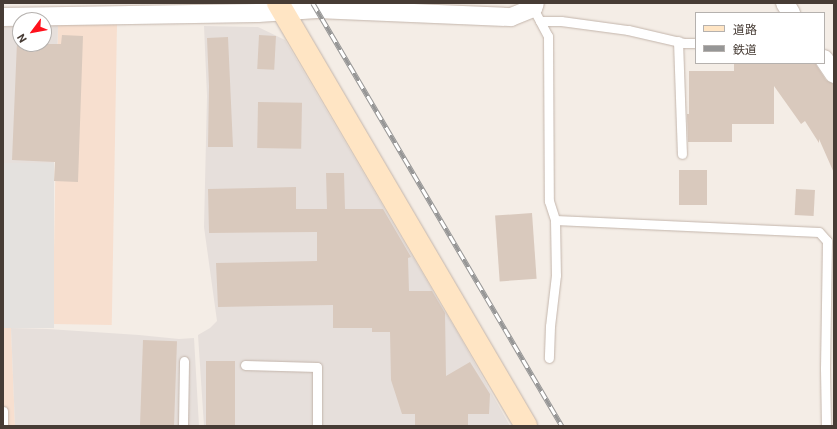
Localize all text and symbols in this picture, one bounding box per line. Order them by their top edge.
north arrow [12,12,52,52]
legend [695,12,825,64]
text: 道路 [733,23,757,37]
text: N [15,31,30,45]
text: 鉄道 [733,43,757,57]

